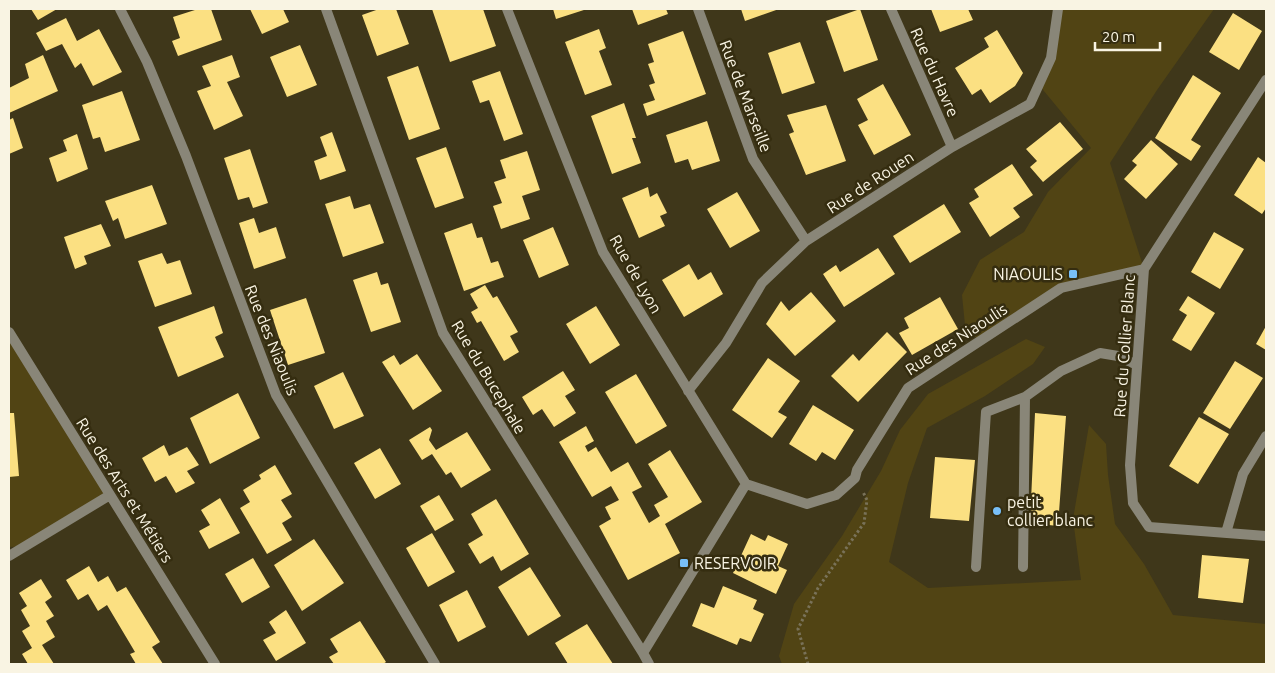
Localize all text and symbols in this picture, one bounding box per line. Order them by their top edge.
scale bar [1095,20,1160,52]
street label: Rue du Havre [907,25,963,119]
text: 20 m [1102,28,1135,45]
street label: Rue de Marseille [716,37,776,155]
street label: Rue de Rouen [823,147,917,217]
street label: Rue de Lyon [606,232,666,316]
place label: NIAOULIS [993,265,1063,283]
marker: NIAOULIS [1067,268,1079,280]
street label: Rue du Collier Blanc [1110,274,1138,418]
street label: Rue des Niaoulis [242,282,302,398]
street label: Rue des Niaoulis [902,299,1010,379]
street label: Rue du Bucephale [448,317,530,437]
street label: Rue des Arts et Métiers [73,414,177,566]
place label: petit collier blanc [1007,493,1094,529]
marker: petit collier blanc [991,505,1003,517]
place label: RESERVOIR [694,554,777,572]
marker: RESERVOIR [678,557,690,569]

